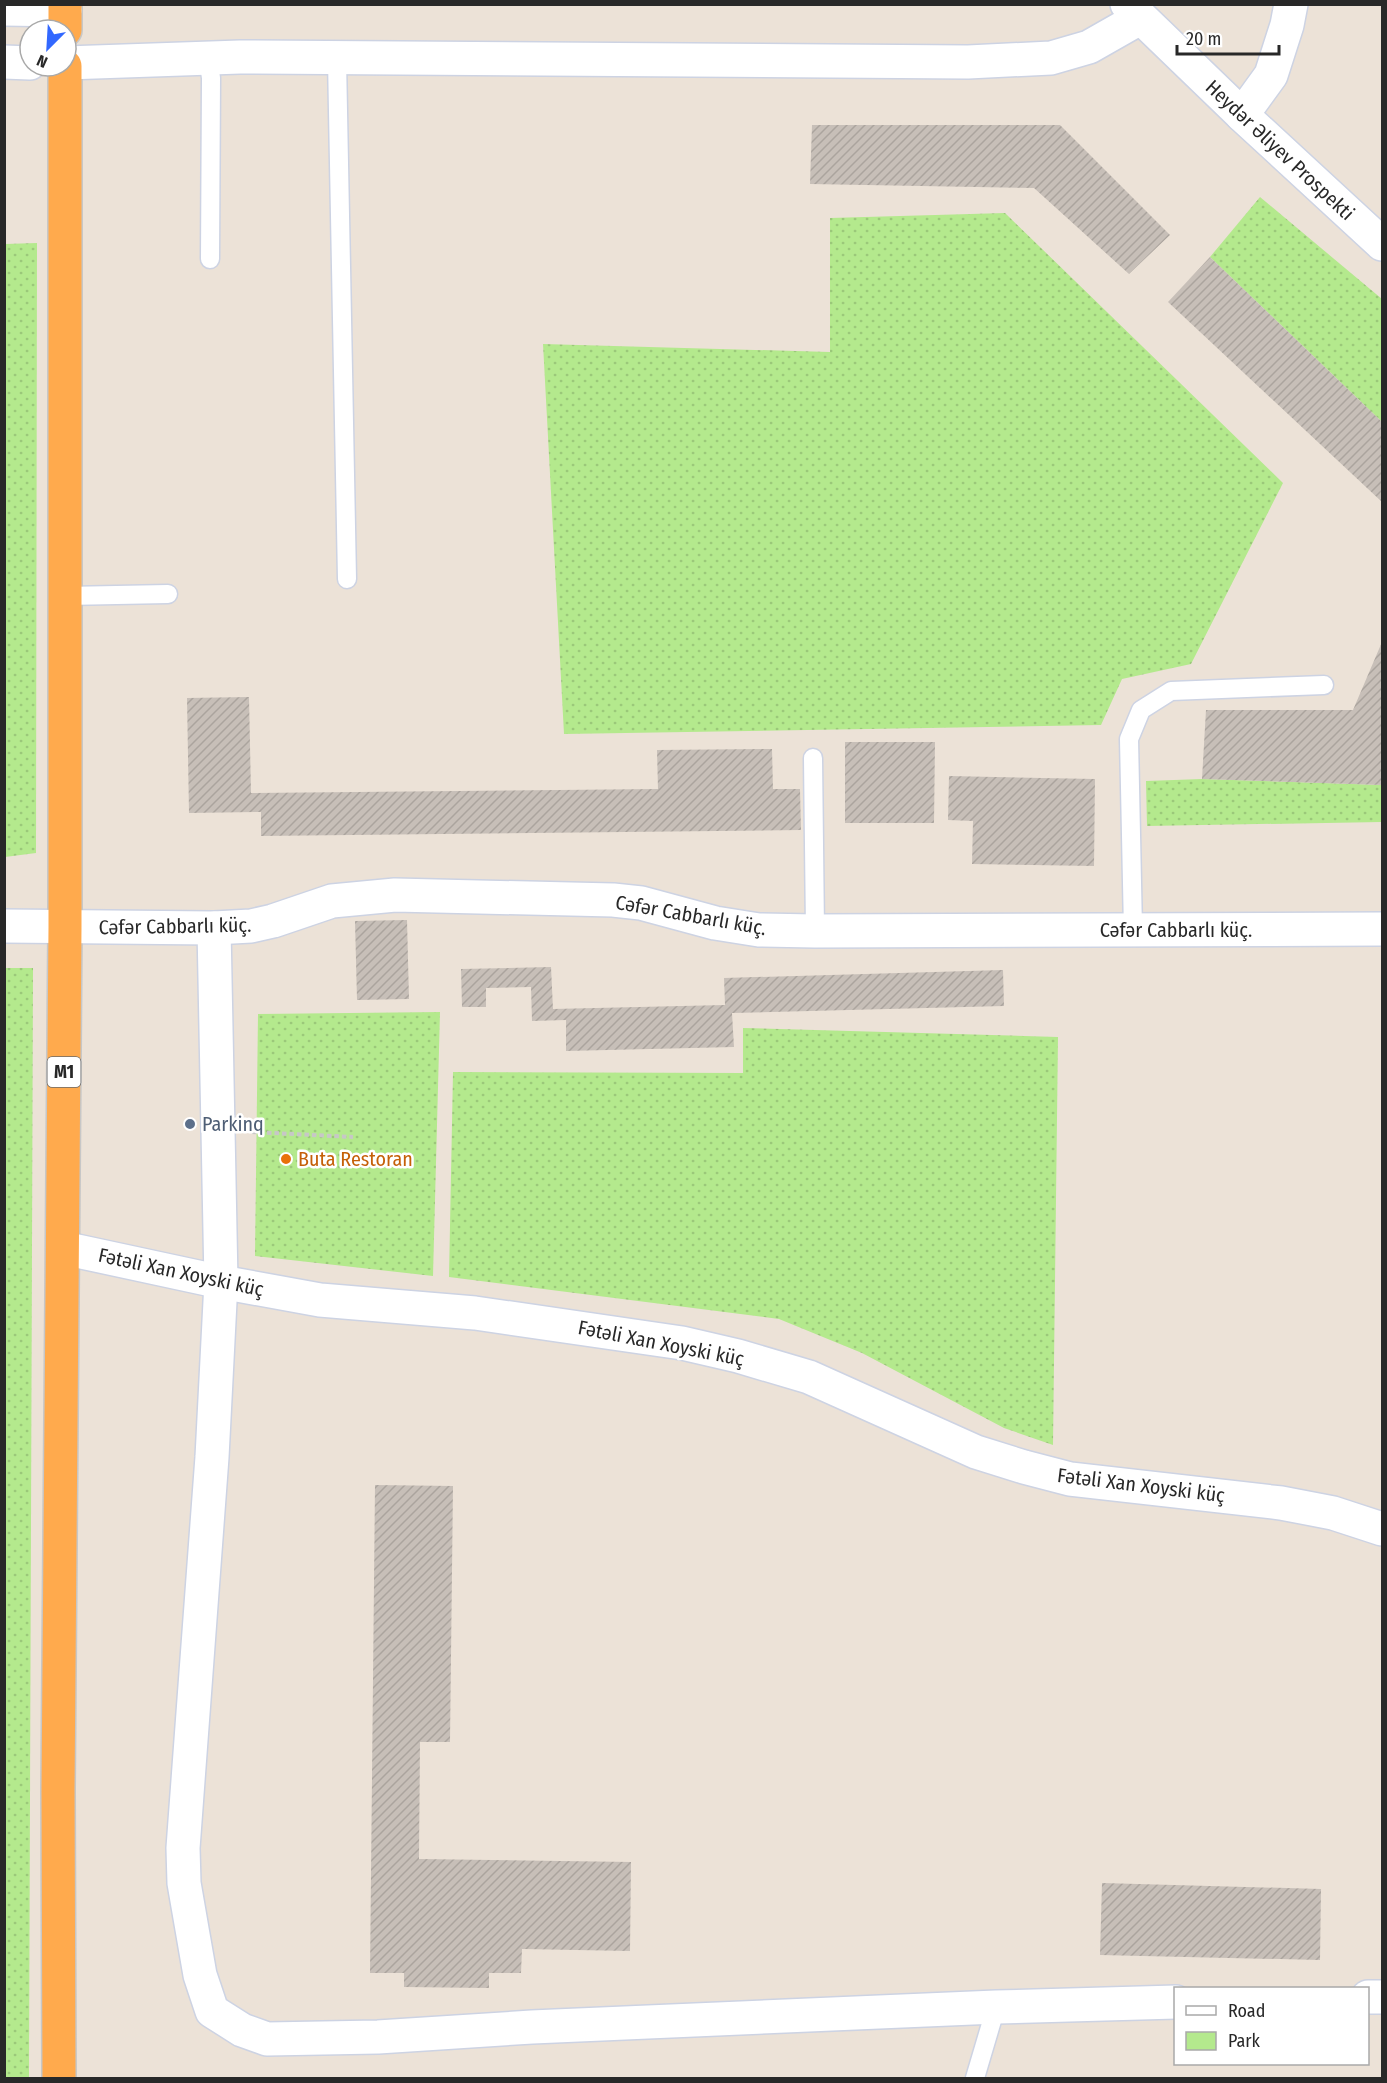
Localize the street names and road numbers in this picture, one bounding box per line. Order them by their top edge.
street label: Heydər Əliyev Prospekti [1201,75,1359,225]
street label: Cəfər Cabbarlı küç. [614,890,768,940]
street label: Cəfər Cabbarlı küç. [98,913,252,939]
street label: Cəfər Cabbarlı küç. [1100,918,1252,942]
road number: M1 [48,1057,80,1087]
street label: Fətəli Xan Xoyski küç [96,1243,266,1301]
street label: Fətəli Xan Xoyski küç [576,1315,746,1371]
street label: Fətəli Xan Xoyski küç [1056,1463,1227,1507]

